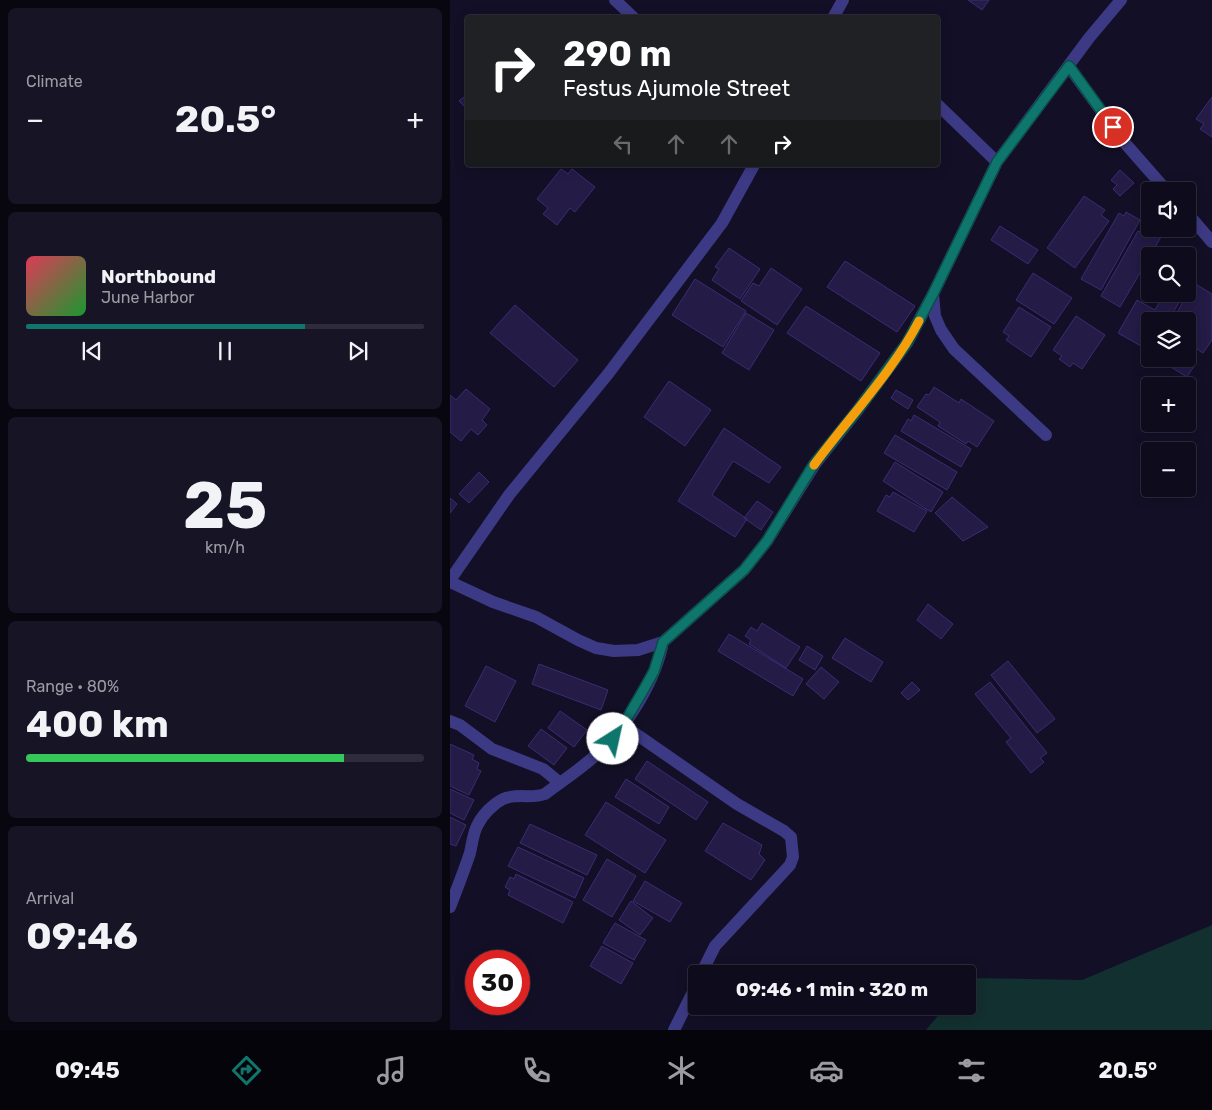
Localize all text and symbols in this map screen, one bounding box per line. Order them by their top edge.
text: 290 m [563,33,672,75]
icon: right [480,35,545,100]
text: Climate [26,72,83,91]
text: Festus Ajumole Street [563,75,790,102]
text: 20.5° [175,96,276,142]
text: − [26,103,44,136]
text: + [407,103,424,136]
pin [1092,106,1134,148]
icon: arrive [1099,113,1127,141]
icon: left [609,130,637,158]
icon: ahead [662,130,690,158]
icon: ahead [715,130,743,158]
icon: right [768,130,796,158]
map controls [1141,182,1196,497]
button: sound [1141,182,1196,237]
button: search [1141,247,1196,302]
text: Northbound [101,265,216,288]
text: June Harbor [101,288,194,307]
button: layers [1141,312,1196,367]
icon: previous [78,337,106,365]
icon: pause [211,337,239,365]
icon: next [344,337,372,365]
button: + [1141,377,1196,432]
button: − [1141,442,1196,497]
text: 25 [183,467,267,544]
text: km/h [205,538,245,557]
text: Range · 80% [26,677,119,696]
text: 400 km [26,701,169,747]
position arrow [586,712,638,764]
text: Arrival [26,889,74,908]
text: 09:46 [26,913,138,959]
speed limit sign: 30 [465,950,530,1015]
text: 09:46 · 1 min · 320 m [736,978,928,1001]
icon: directions [229,1053,264,1088]
icon: music [374,1053,409,1088]
icon: phone [519,1053,554,1088]
icon: climate [664,1053,699,1088]
icon: car [809,1053,844,1088]
icon: filters [954,1053,989,1088]
text: 09:45 [55,1057,120,1084]
text: 20.5° [1098,1057,1157,1084]

